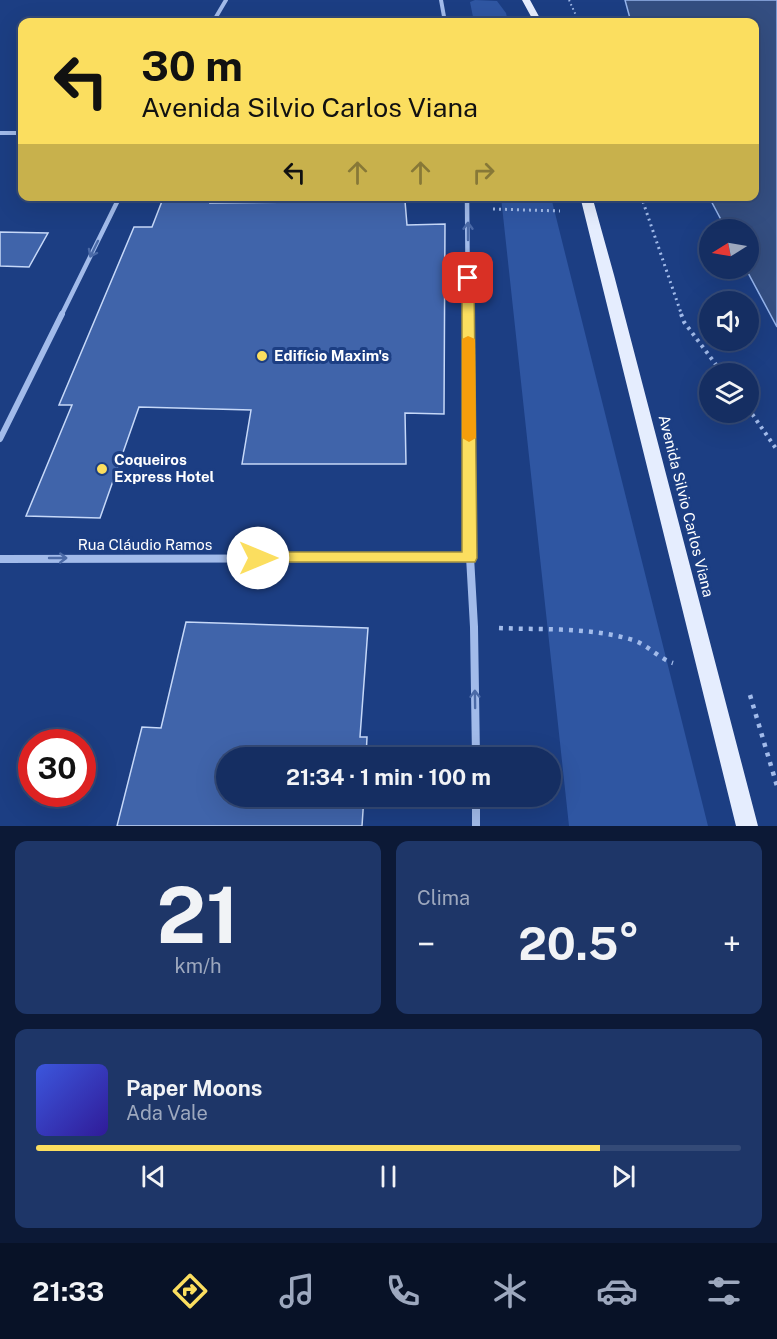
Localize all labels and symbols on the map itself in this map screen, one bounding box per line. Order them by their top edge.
north arrow [699,219,759,279]
one-way arrow [462,222,474,242]
one-way arrow [88,240,100,258]
pin [442,252,493,303]
place label: Edifício Maxim's [274,347,389,364]
marker: Edifício Maxim's [255,349,269,363]
street label: Avenida Silvio Carlos Viana [656,413,717,599]
place label: Coqueiros Express Hotel [114,451,215,485]
marker: Coqueiros Express Hotel [95,462,109,476]
position arrow [226,526,290,590]
street label: Rua Cláudio Ramos [78,536,212,553]
one-way arrow [48,552,68,564]
one-way arrow [469,690,481,710]
speed limit sign: 30 [18,729,96,807]

